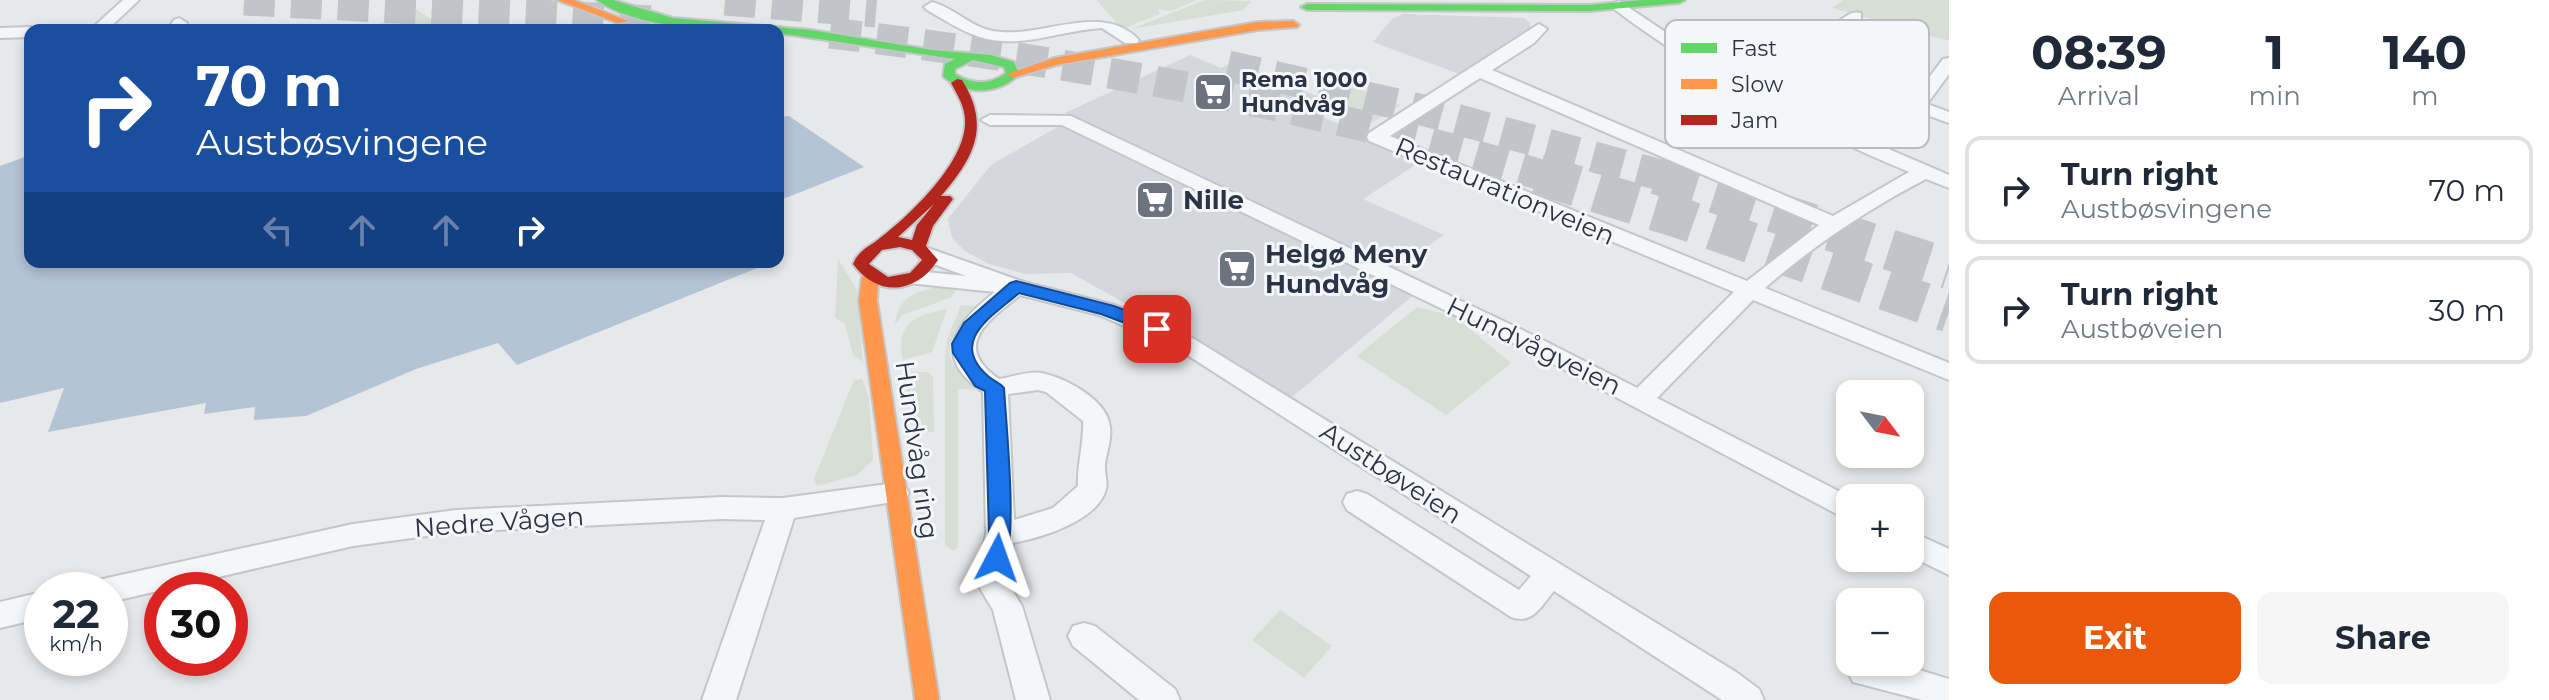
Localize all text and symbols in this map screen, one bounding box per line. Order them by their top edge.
legend [1665,20,1929,148]
text: 08:39 [2031,23,2167,81]
text: 1 [2265,23,2284,81]
text: 140 [2383,23,2467,81]
text: Fast [1731,35,1777,62]
text: 70 m [196,52,342,120]
icon: right [64,56,168,160]
place label: Rema 1000 Hundvåg [1241,66,1367,118]
supermarket icon: Rema 1000 Hundvåg [1192,71,1234,113]
text: Slow [1731,71,1784,98]
text: Arrival [2058,80,2140,112]
text: min [2249,80,2301,112]
text: m [2411,80,2439,112]
text: Jam [1730,107,1778,134]
text: Austbøsvingene [196,120,488,164]
street label: Restaurationveien [1390,130,1620,252]
text: Turn right [2061,156,2218,193]
icon: right [1993,168,2037,212]
text: 70 m [2428,172,2505,209]
supermarket icon: Nille [1134,179,1176,221]
place label: Nille [1183,184,1244,216]
text: Austbøsvingene [2061,193,2272,225]
icon: left [256,208,300,252]
icon: ahead [340,208,384,252]
icon: ahead [424,208,468,252]
icon: right [508,208,552,252]
place label: Helgø Meny Hundvåg [1265,238,1428,300]
supermarket icon: Helgø Meny Hundvåg [1216,248,1258,290]
text: Turn right [2061,276,2218,313]
icon: right [1993,288,2037,332]
street label: Hundvågveien [1441,290,1627,402]
text: 30 m [2429,292,2505,329]
pin [1123,295,1191,363]
icon: arrive [1135,307,1179,351]
text: Austbøveien [2061,313,2223,345]
street label: Hundvåg ring [889,359,945,541]
north arrow [1836,380,1924,468]
map controls [1836,380,1924,676]
street label: Austbøveien [1314,415,1468,531]
button: + [1836,484,1924,572]
street label: Nedre Vågen [413,500,585,544]
position arrow [955,516,1039,600]
speed limit sign: 30 [144,572,248,676]
button: − [1836,588,1924,676]
text: 22 [52,589,100,638]
button: Exit [1989,592,2241,684]
button: Share [2257,592,2509,684]
text: km/h [49,632,103,656]

